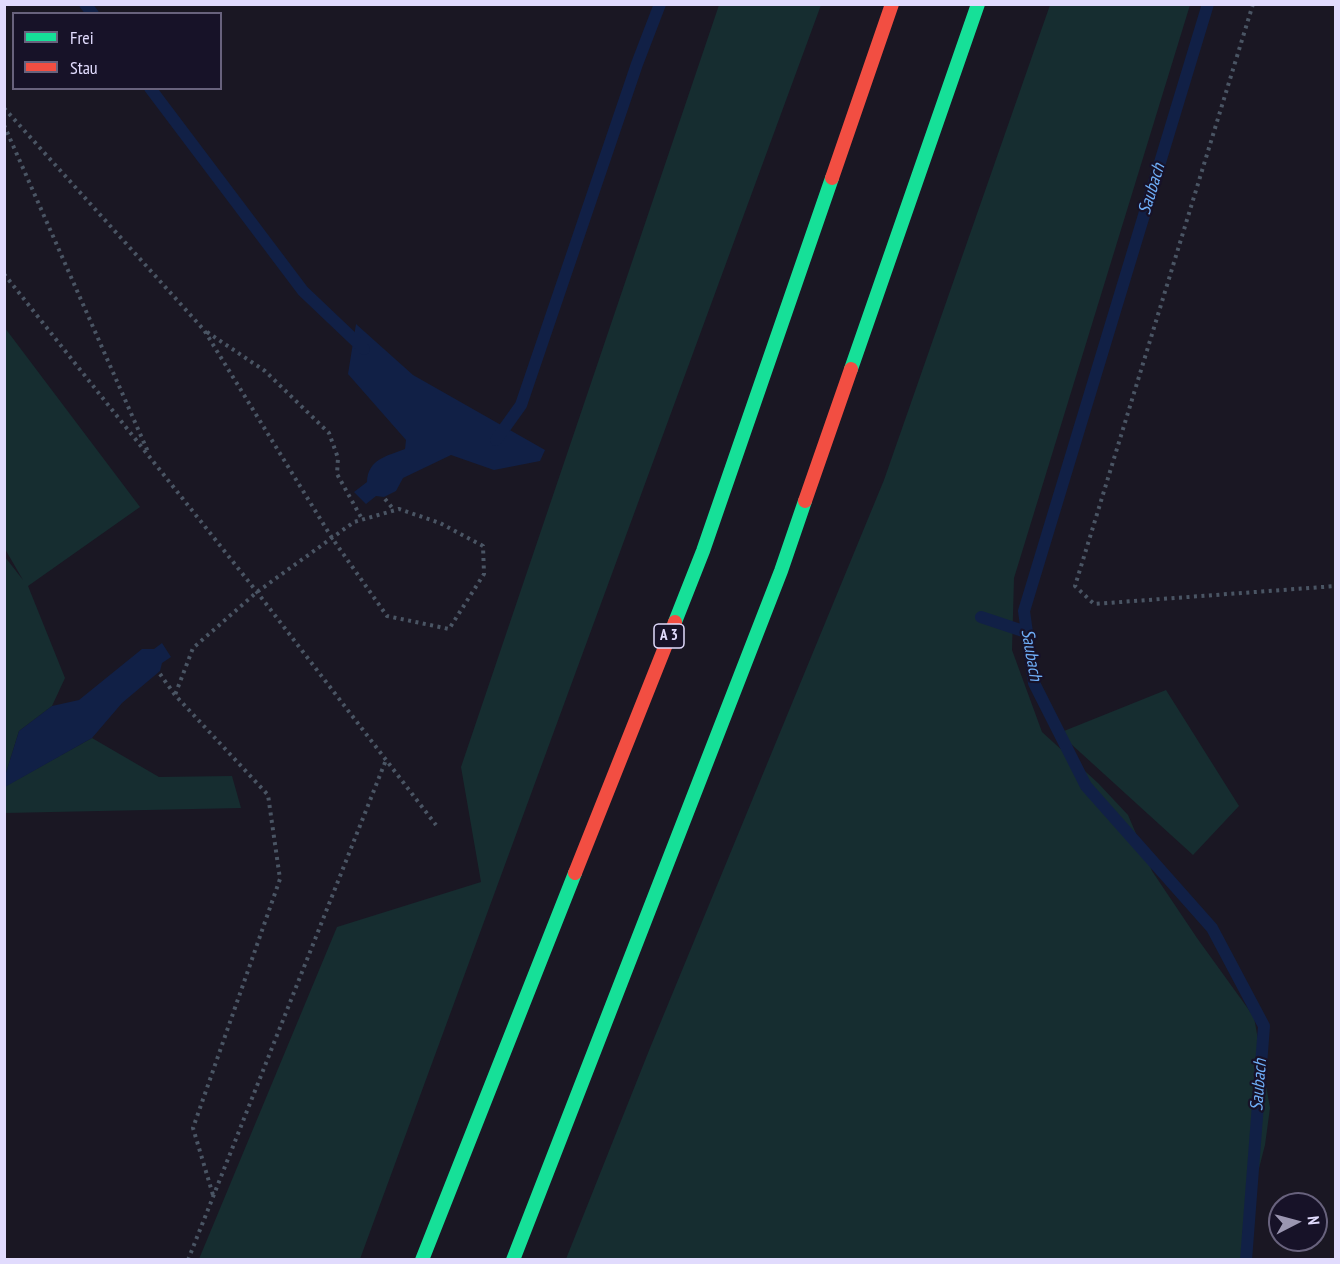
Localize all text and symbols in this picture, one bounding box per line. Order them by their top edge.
legend [12,12,222,90]
text: Frei [70,26,94,49]
text: Stau [70,56,98,79]
water label: Saubach [1134,161,1170,217]
road number: A 3 [654,624,684,648]
water label: Saubach [1016,627,1046,683]
water label: Saubach [1246,1058,1272,1112]
north arrow [1268,1192,1328,1252]
text: N [1304,1215,1324,1226]

